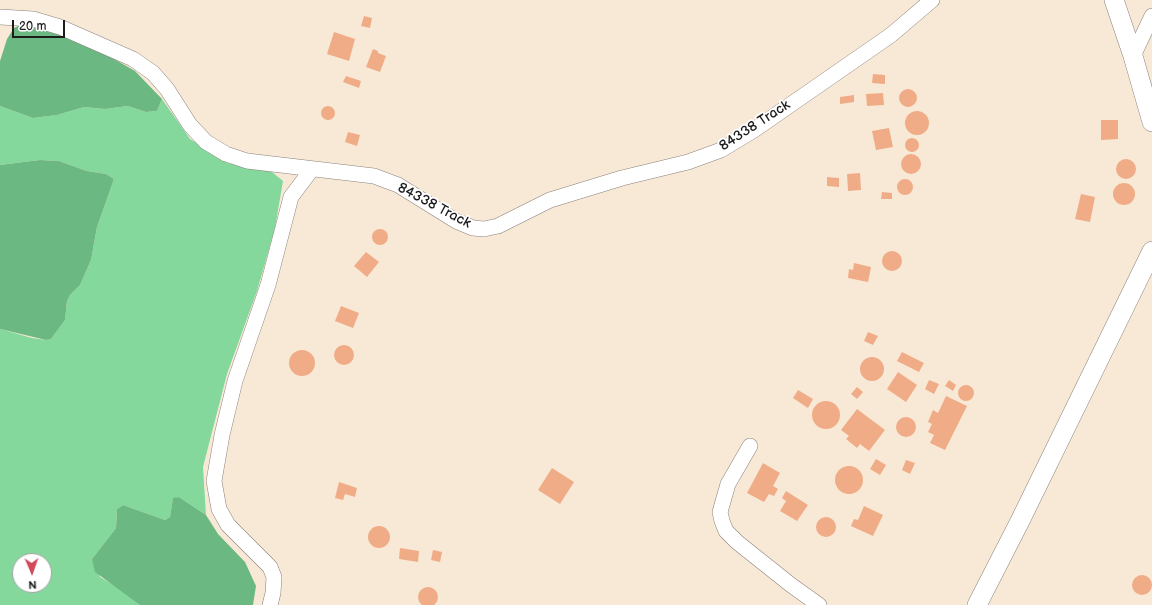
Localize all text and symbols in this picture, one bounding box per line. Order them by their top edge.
scale bar [14,12,67,38]
text: 20 m [19,19,46,34]
street label: 84338 Track [717,97,793,155]
street label: 84338 Track [394,180,474,232]
north arrow [12,553,52,593]
text: N [28,578,37,591]

